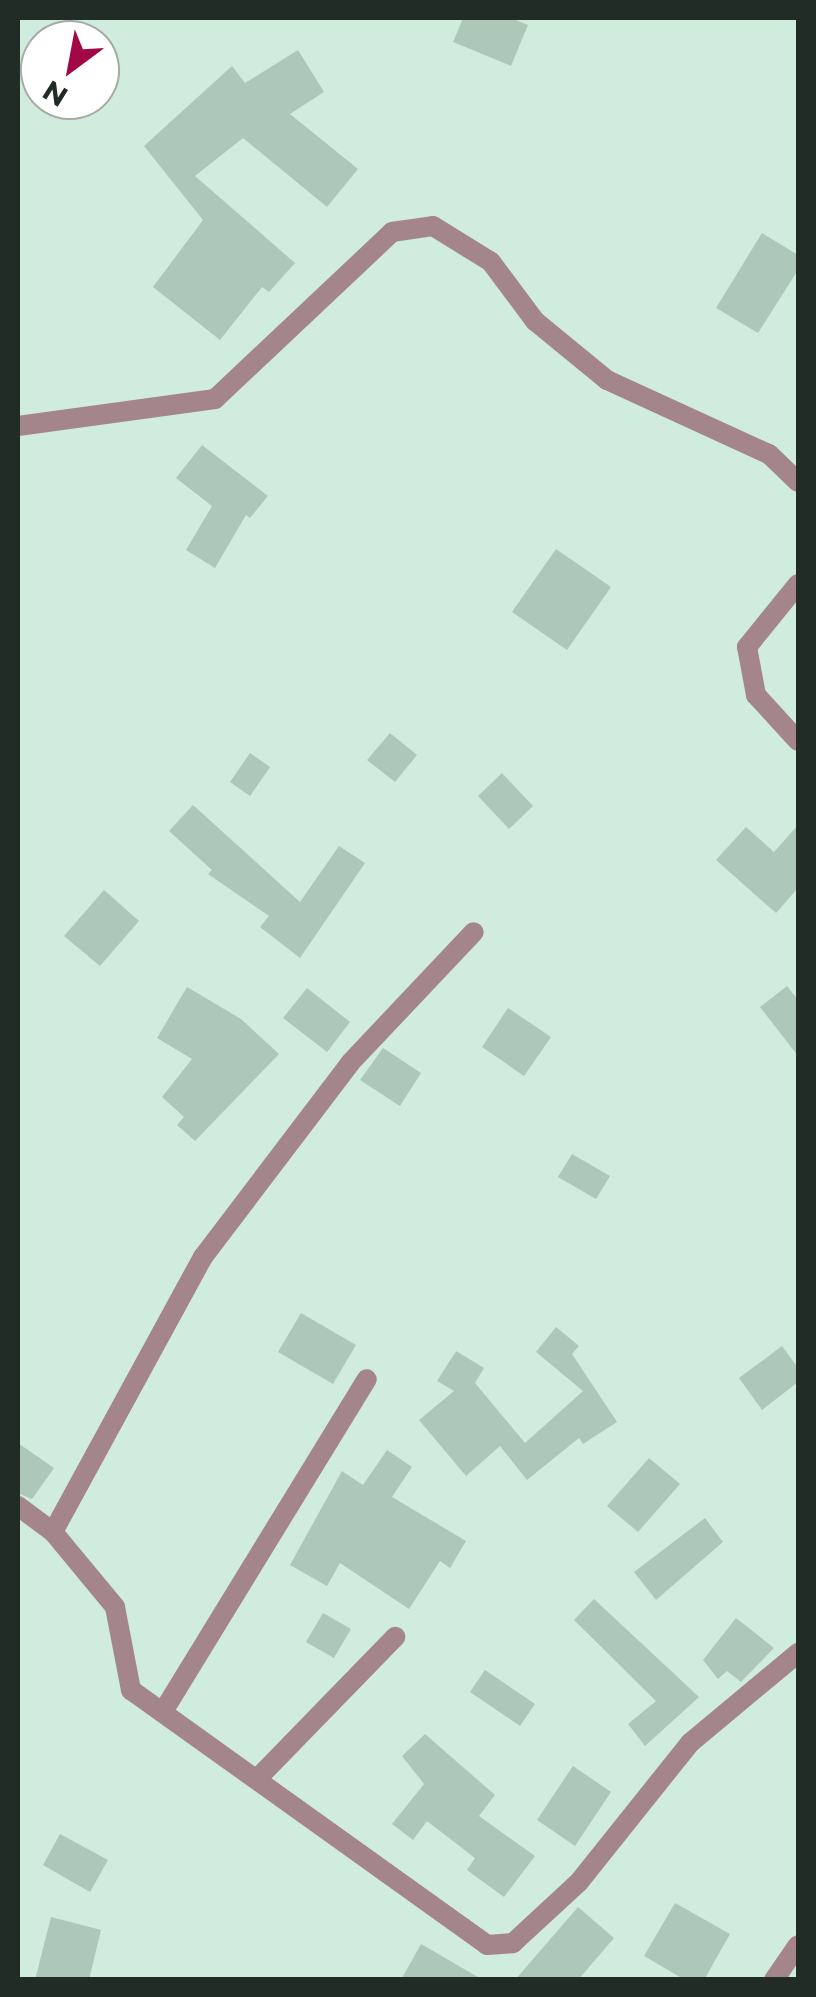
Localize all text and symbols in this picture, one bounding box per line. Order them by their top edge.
north arrow [20,20,120,120]
text: N [37,73,74,114]

